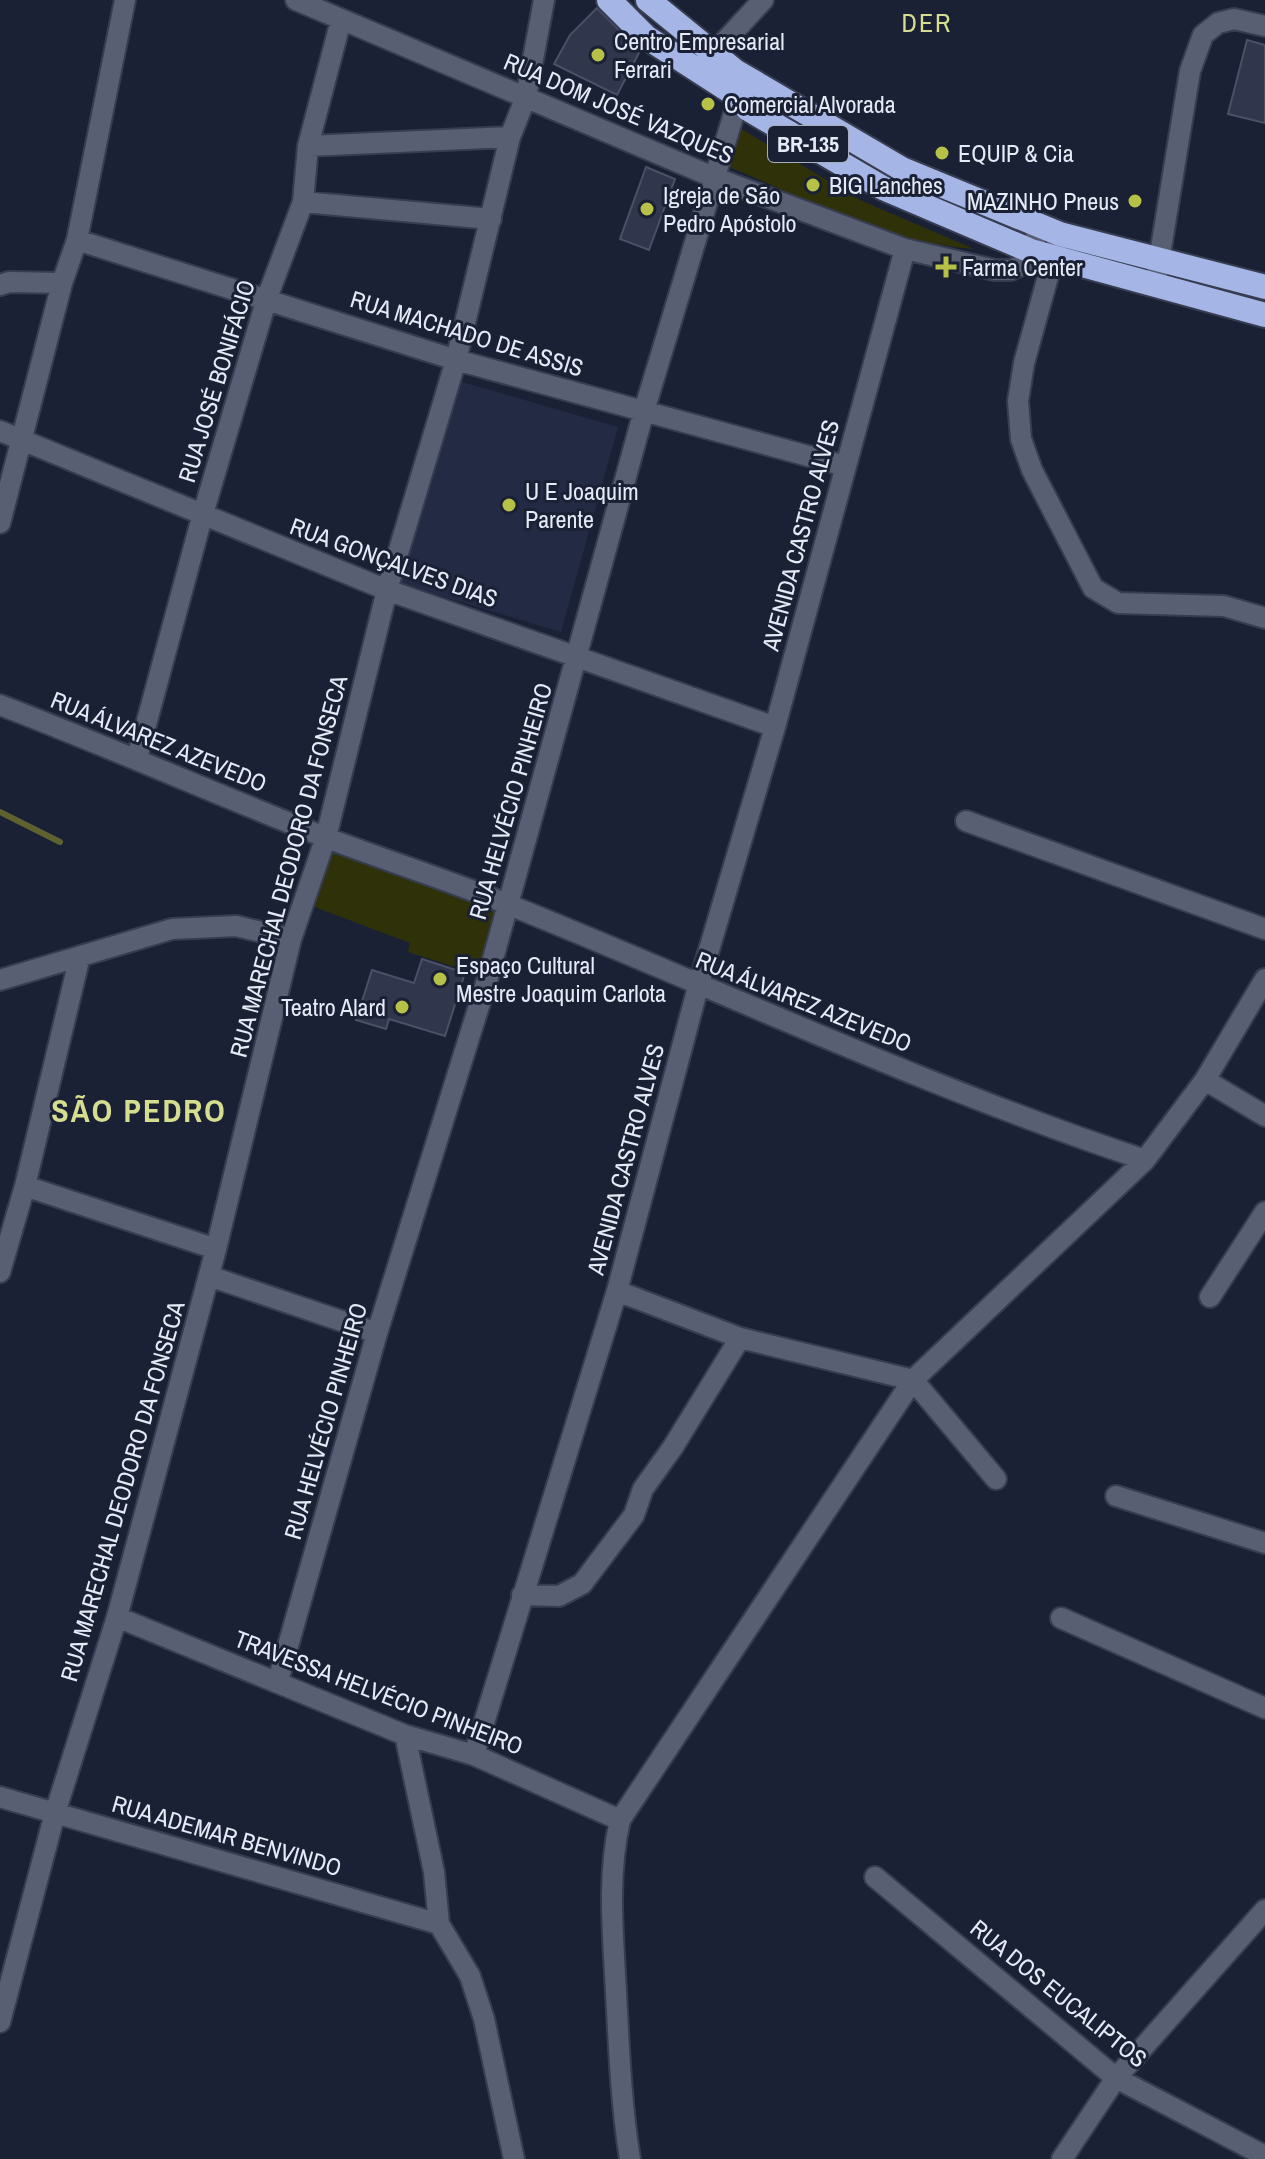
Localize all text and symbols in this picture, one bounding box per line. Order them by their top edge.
district label: DER [901,5,953,40]
place label: Centro Empresarial Ferrari [614,25,785,85]
street label: RUA DOM JOSÉ VAZQUES [499,45,739,171]
marker: Centro Empresarial Ferrari [589,46,607,64]
place label: Comercial Alvorada [724,88,896,120]
marker: Comercial Alvorada [699,95,717,113]
road number: BR-135 [768,126,848,162]
place label: EQUIP & Cia [958,137,1074,169]
marker: EQUIP & Cia [933,144,951,162]
place label: BIG Lanches [829,169,943,201]
marker: BIG Lanches [804,176,822,194]
place label: Igreja de São Pedro Apóstolo [663,179,797,239]
place label: MAZINHO Pneus [967,185,1119,217]
marker: MAZINHO Pneus [1126,192,1144,210]
marker: Igreja de São Pedro Apóstolo [638,200,656,218]
place label: Farma Center [962,251,1083,283]
marker: Farma Center [937,258,955,276]
street label: RUA JOSÉ BONIFÁCIO [170,276,262,486]
street label: RUA MACHADO DE ASSIS [347,282,587,384]
street label: AVENIDA CASTRO ALVES [754,416,846,655]
place label: U E Joaquim Parente [525,475,639,535]
marker: U E Joaquim Parente [500,496,518,514]
street label: RUA GONÇALVES DIAS [286,510,502,614]
street label: RUA MARECHAL DEODORO DA FONSECA [222,671,355,1060]
street label: RUA HELVÉCIO PINHEIRO [461,679,559,923]
street label: RUA ÁLVAREZ AZEVEDO [46,683,272,799]
street label: RUA ÁLVAREZ AZEVEDO [691,943,917,1059]
place label: Espaço Cultural Mestre Joaquim Carlota [456,949,666,1009]
marker: Espaço Cultural Mestre Joaquim Carlota [431,970,449,988]
place label: Teatro Alard [281,991,386,1023]
marker: Teatro Alard [393,998,411,1016]
street label: AVENIDA CASTRO ALVES [579,1040,671,1279]
district label: SÃO PEDRO [51,1089,227,1132]
street label: RUA MARECHAL DEODORO DA FONSECA [52,1296,192,1685]
street label: RUA HELVÉCIO PINHEIRO [276,1299,374,1543]
street label: TRAVESSA HELVÉCIO PINHEIRO [230,1622,528,1762]
street label: RUA ADEMAR BENVINDO [109,1787,345,1883]
street label: RUA DOS EUCALIPTOS [964,1912,1154,2074]

